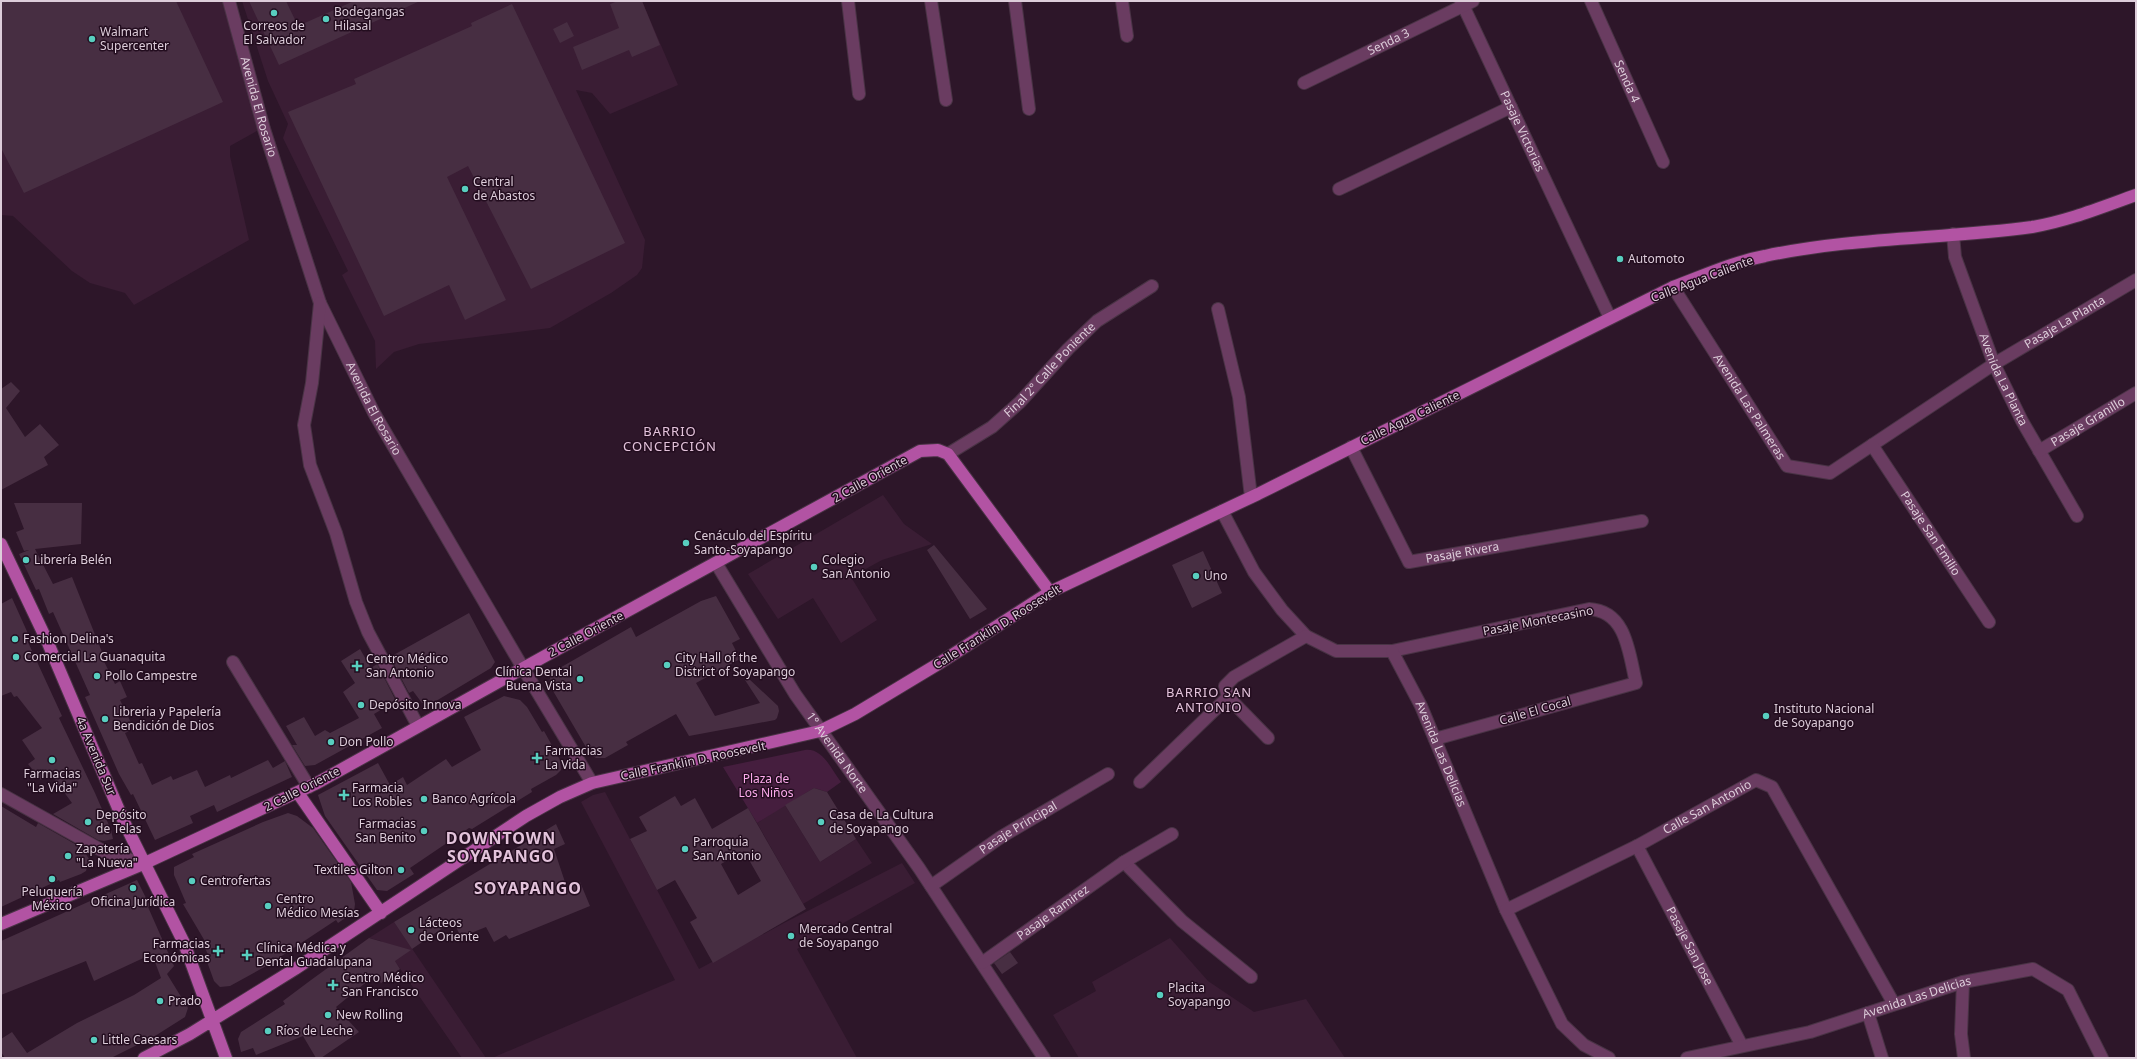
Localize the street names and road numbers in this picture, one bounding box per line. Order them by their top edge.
street label: Senda 3 [1364,24,1412,59]
street label: Avenida El Rosario [237,55,282,159]
street label: Senda 4 [1610,57,1644,105]
street label: Pasaje Victorias [1496,88,1549,175]
street label: Calle Agua Caliente [1648,251,1756,306]
street label: Pasaje La Planta [2021,291,2108,352]
street label: Final 2° Calle Poniente [1000,318,1099,421]
street label: Avenida La Planta [1976,331,2032,429]
street label: Avenida Las Palmeras [1710,350,1790,463]
street label: Avenida El Rosario [342,359,406,458]
street label: Calle Agua Caliente [1357,386,1462,449]
street label: Pasaje Granillo [2047,393,2128,450]
street label: 2 Calle Oriente [829,451,910,506]
street label: Pasaje San Emilio [1897,488,1965,579]
street label: Pasaje Rivera [1424,537,1500,567]
street label: Calle Franklin D. Roosevelt [930,580,1064,673]
street label: Pasaje Montecasino [1481,601,1595,640]
street label: 2 Calle Oriente [545,606,627,661]
street label: Calle El Cocal [1497,692,1573,729]
street label: Avenida Las Delicias [1412,697,1471,809]
street label: 1° Avenida Norte [802,708,872,797]
street label: 4a Avenida Sur [72,714,121,798]
street label: Calle Franklin D. Roosevelt [619,737,768,784]
street label: 2 Calle Oriente [261,762,343,815]
street label: Calle San Antonio [1660,775,1754,838]
street label: Pasaje Principal [976,797,1060,858]
street label: Pasaje Ramirez [1013,880,1092,944]
street label: Pasaje San Jose [1662,904,1718,988]
street label: Avenida Las Delicias [1860,972,1973,1022]

